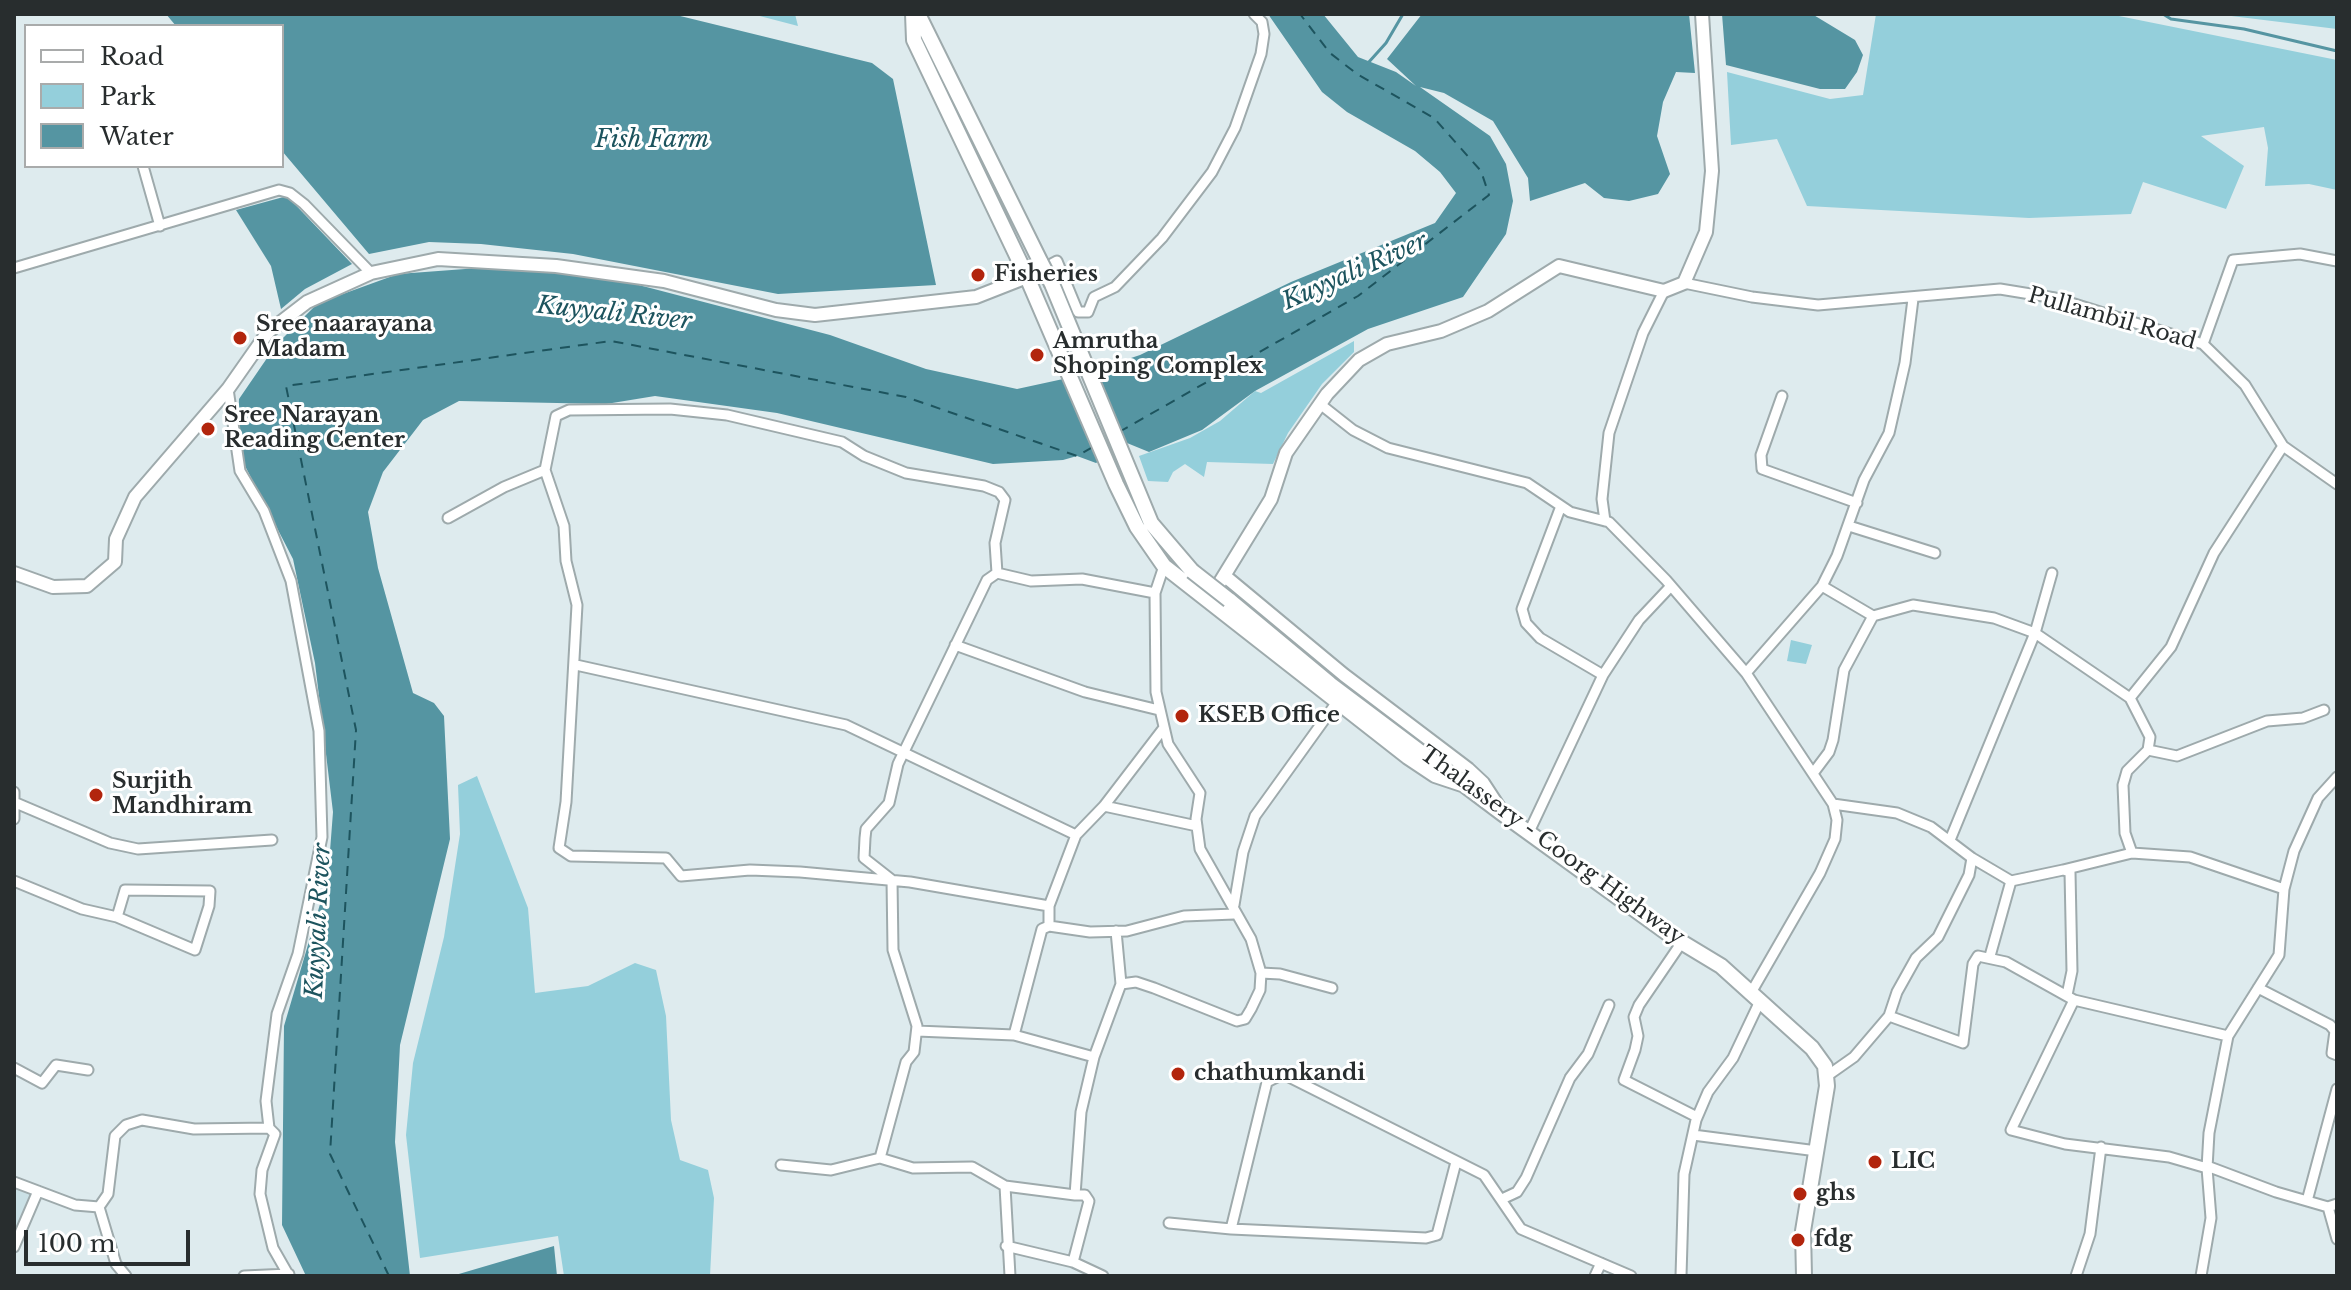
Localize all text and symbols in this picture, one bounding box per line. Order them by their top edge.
legend [24,24,284,168]
text: Road [100,42,164,71]
text: Park [100,82,156,111]
text: Water [100,122,174,151]
water label: Fish Farm [595,126,709,154]
water label: Kuyyali River [1278,227,1432,317]
place label: Fisheries [994,262,1098,288]
marker: Fisheries [969,266,987,284]
street label: Pullambil Road [2025,282,2199,356]
water label: Kuyyali River [535,292,693,336]
place label: Sree naarayana Madam [256,312,433,364]
marker: Sree naarayana Madam [231,329,249,347]
place label: Amrutha Shoping Complex [1053,329,1263,380]
marker: Amrutha Shoping Complex [1028,346,1046,364]
place label: Sree Narayan Reading Center [224,403,405,454]
marker: Sree Narayan Reading Center [199,420,217,438]
place label: KSEB Office [1198,703,1340,729]
marker: KSEB Office [1173,707,1191,725]
street label: Thalassery - Coorg Highway [1415,741,1689,951]
place label: Surjith Mandhiram [112,769,253,820]
marker: Surjith Mandhiram [87,786,105,804]
water label: Kuyyali River [301,843,337,999]
place label: chathumkandi [1194,1061,1365,1087]
marker: chathumkandi [1169,1065,1187,1083]
place label: LIC [1891,1149,1935,1175]
marker: LIC [1866,1153,1884,1171]
place label: ghs [1816,1181,1855,1207]
marker: ghs [1791,1185,1809,1203]
scale bar [28,1214,194,1264]
place label: fdg [1814,1227,1852,1253]
text: 100 m [38,1229,116,1258]
marker: fdg [1789,1231,1807,1249]

